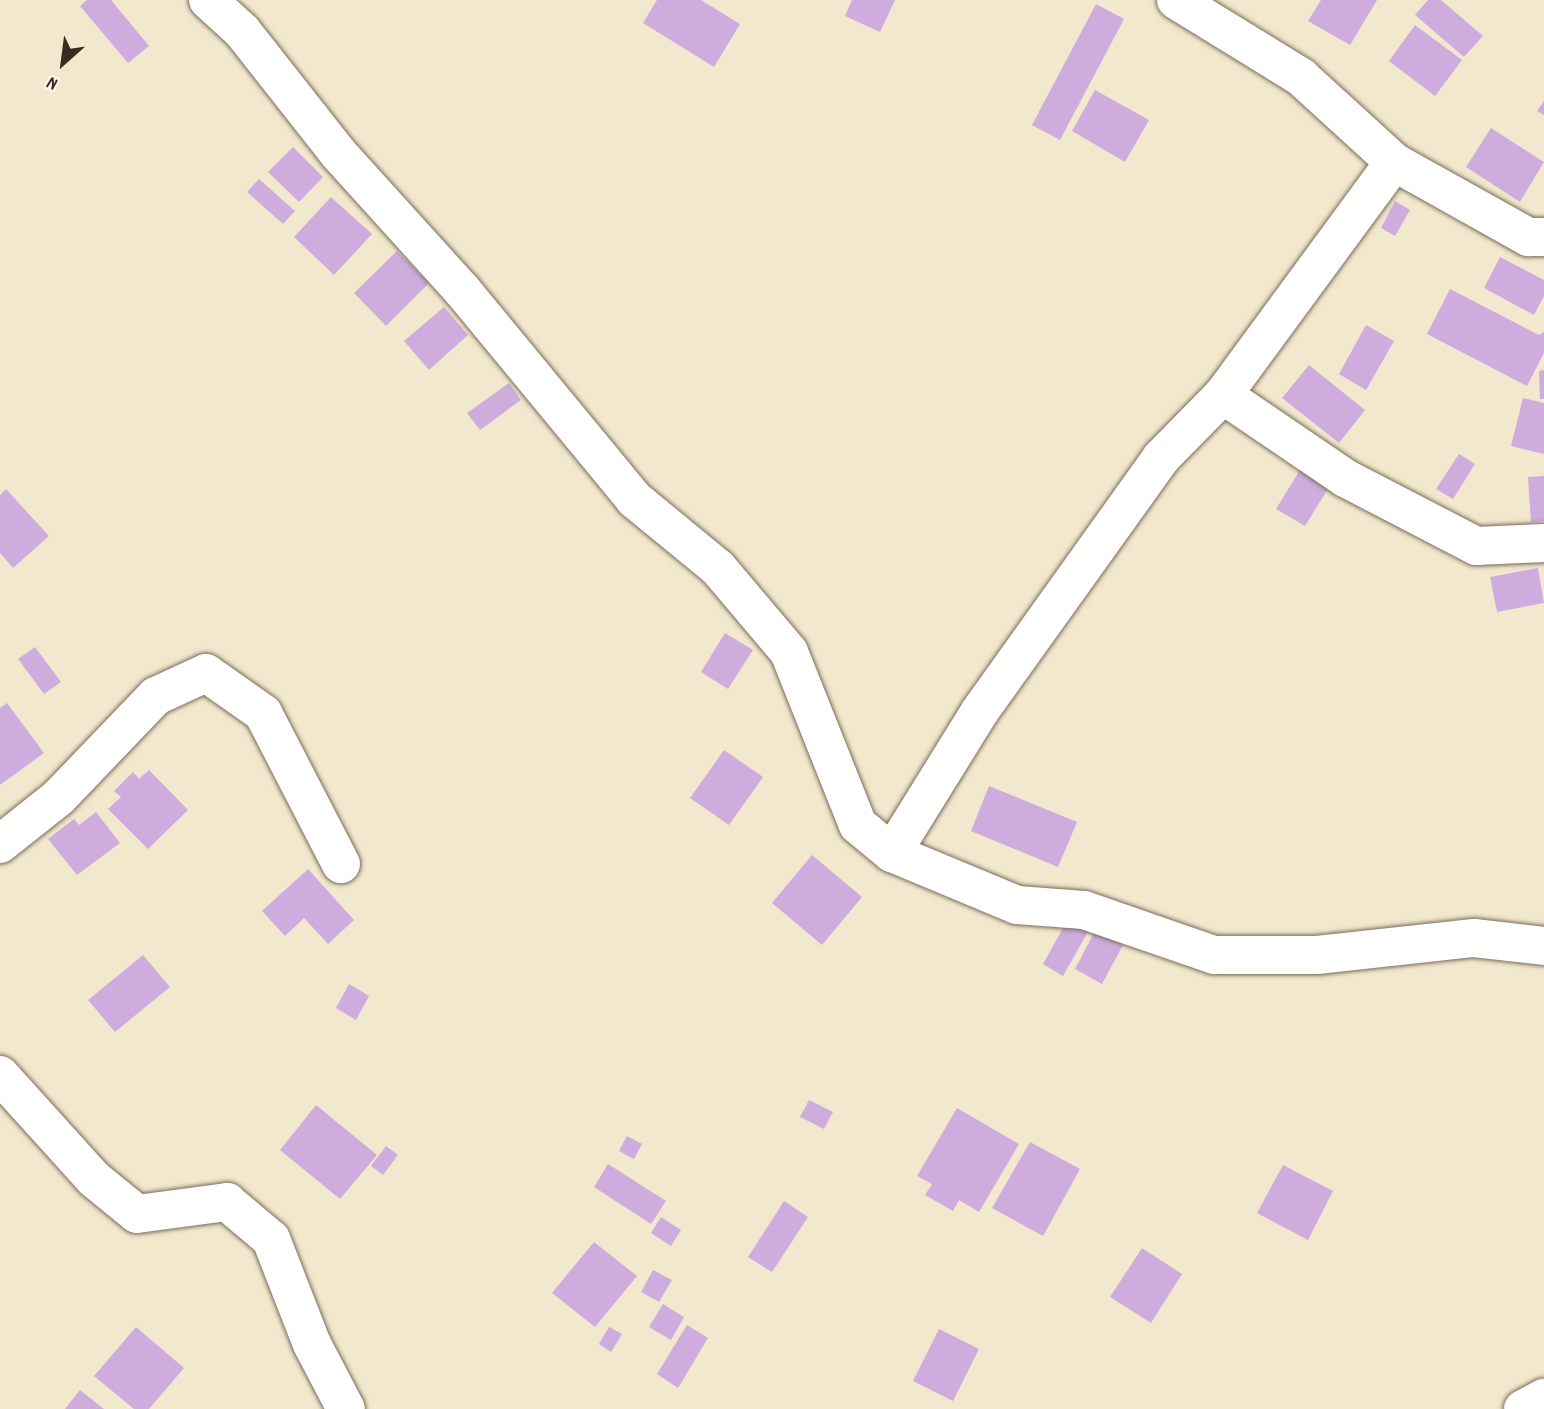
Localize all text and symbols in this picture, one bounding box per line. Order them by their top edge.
north arrow [28,28,98,98]
text: N [42,68,63,96]

